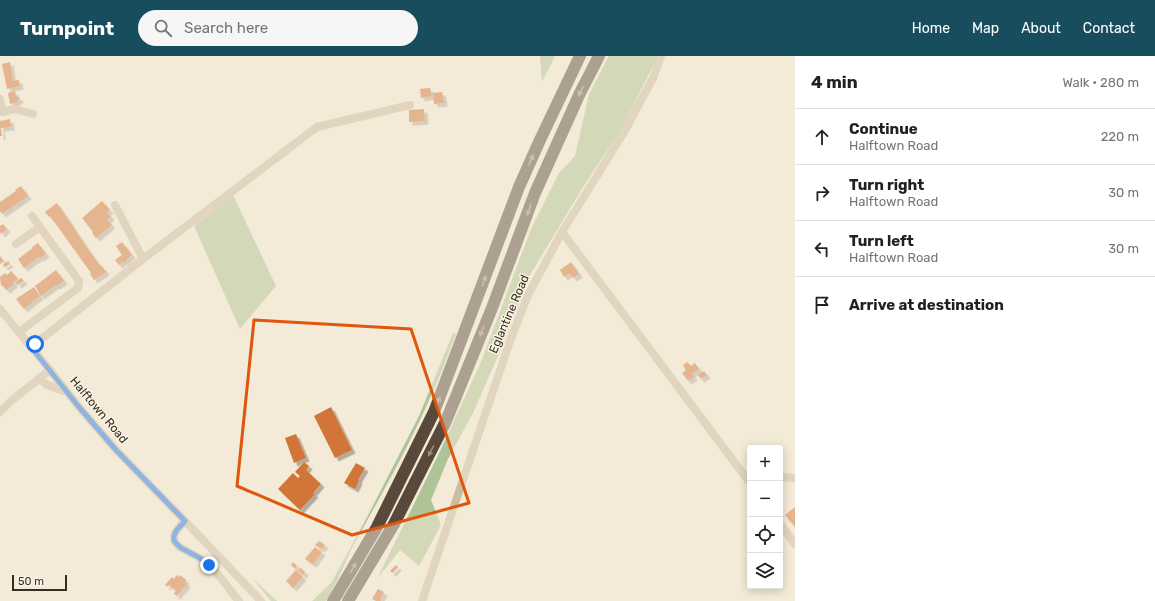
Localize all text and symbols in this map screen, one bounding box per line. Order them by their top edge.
search box [138,10,418,46]
text: Turnpoint [20,17,114,40]
icon: search [152,17,174,39]
text: Search here [184,19,268,37]
text: Home [912,20,950,37]
text: Map [972,20,999,37]
text: About [1021,20,1061,37]
text: Contact [1083,20,1135,37]
text: 4 min [811,72,858,92]
text: Walk · 280 m [1062,75,1139,90]
one-way arrow [578,85,584,97]
text: Continue [849,120,918,138]
icon: ahead [811,126,833,148]
text: 220 m [1101,129,1139,144]
text: Halftown Road [849,138,938,153]
one-way arrow [528,154,534,165]
text: Turn right [849,176,924,194]
icon: right [811,182,833,204]
text: 30 m [1108,185,1139,200]
text: Halftown Road [849,194,938,209]
one-way arrow [525,204,531,216]
text: Turn left [849,232,914,250]
icon: left [811,238,833,260]
text: 30 m [1108,241,1139,256]
text: Halftown Road [849,250,938,265]
street label: Eglantine Road [486,273,532,355]
one-way arrow [481,274,487,286]
icon: arrive [811,294,833,316]
text: Arrive at destination [849,296,1004,314]
one-way arrow [479,326,485,338]
route start [26,335,44,353]
street label: Halftown Road [67,374,131,446]
one-way arrow [435,396,441,408]
one-way arrow [428,445,434,456]
map controls [747,445,783,589]
button: + [747,445,783,481]
button: − [747,481,783,517]
button: locate [747,517,783,553]
button: layers [747,553,783,589]
route end [200,556,218,574]
one-way arrow [350,562,357,574]
scale bar [12,573,67,592]
text: 50 m [18,575,44,588]

